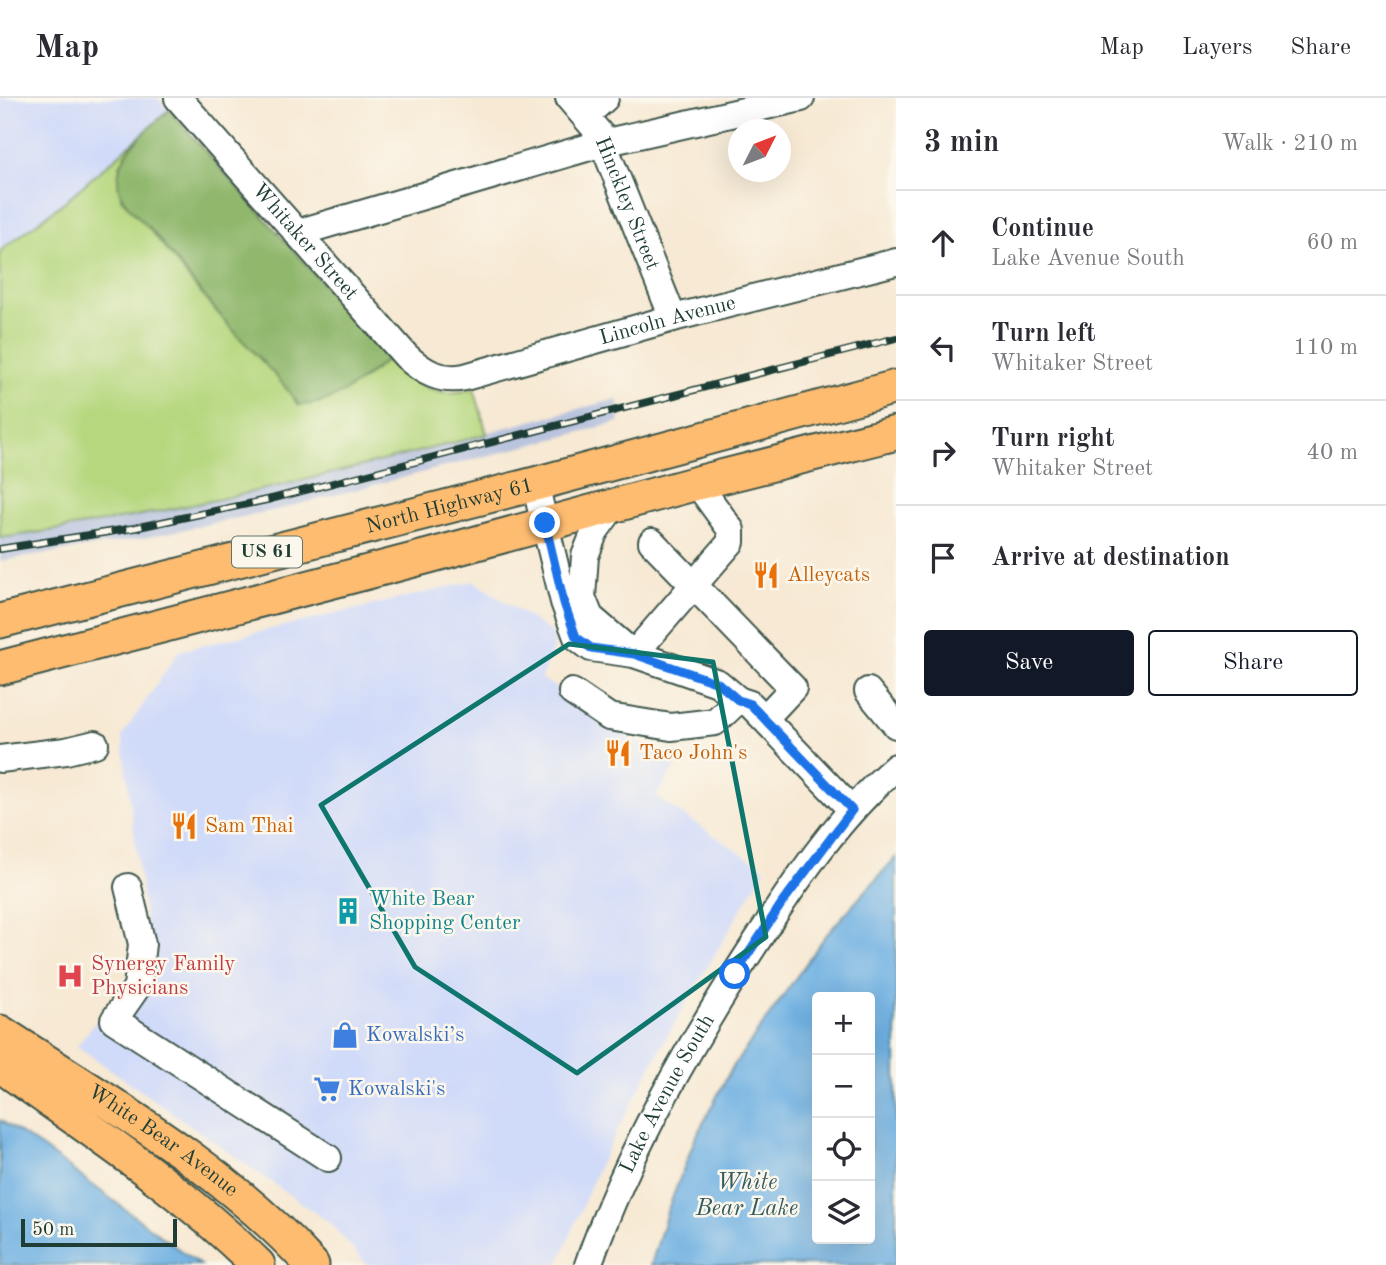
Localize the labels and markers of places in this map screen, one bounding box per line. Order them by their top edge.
restaurant icon: Alleycats [751,560,781,590]
place label: Alleycats [787,565,870,586]
restaurant icon: Taco John's [603,738,633,768]
place label: Taco John's [639,743,747,764]
restaurant icon: Sam Thai [169,811,199,841]
place label: Sam Thai [205,816,293,837]
place label: White Bear Shopping Center [369,889,521,934]
building icon: White Bear Shopping Center [333,896,363,926]
place label: Synergy Family Physicians [91,954,235,999]
hospital icon: Synergy Family Physicians [55,961,85,991]
shop icon: Kowalski’s [330,1020,360,1050]
place label: Kowalski’s [366,1025,464,1046]
supermarket icon: Kowalski's [312,1074,342,1104]
place label: Kowalski's [348,1079,445,1100]

